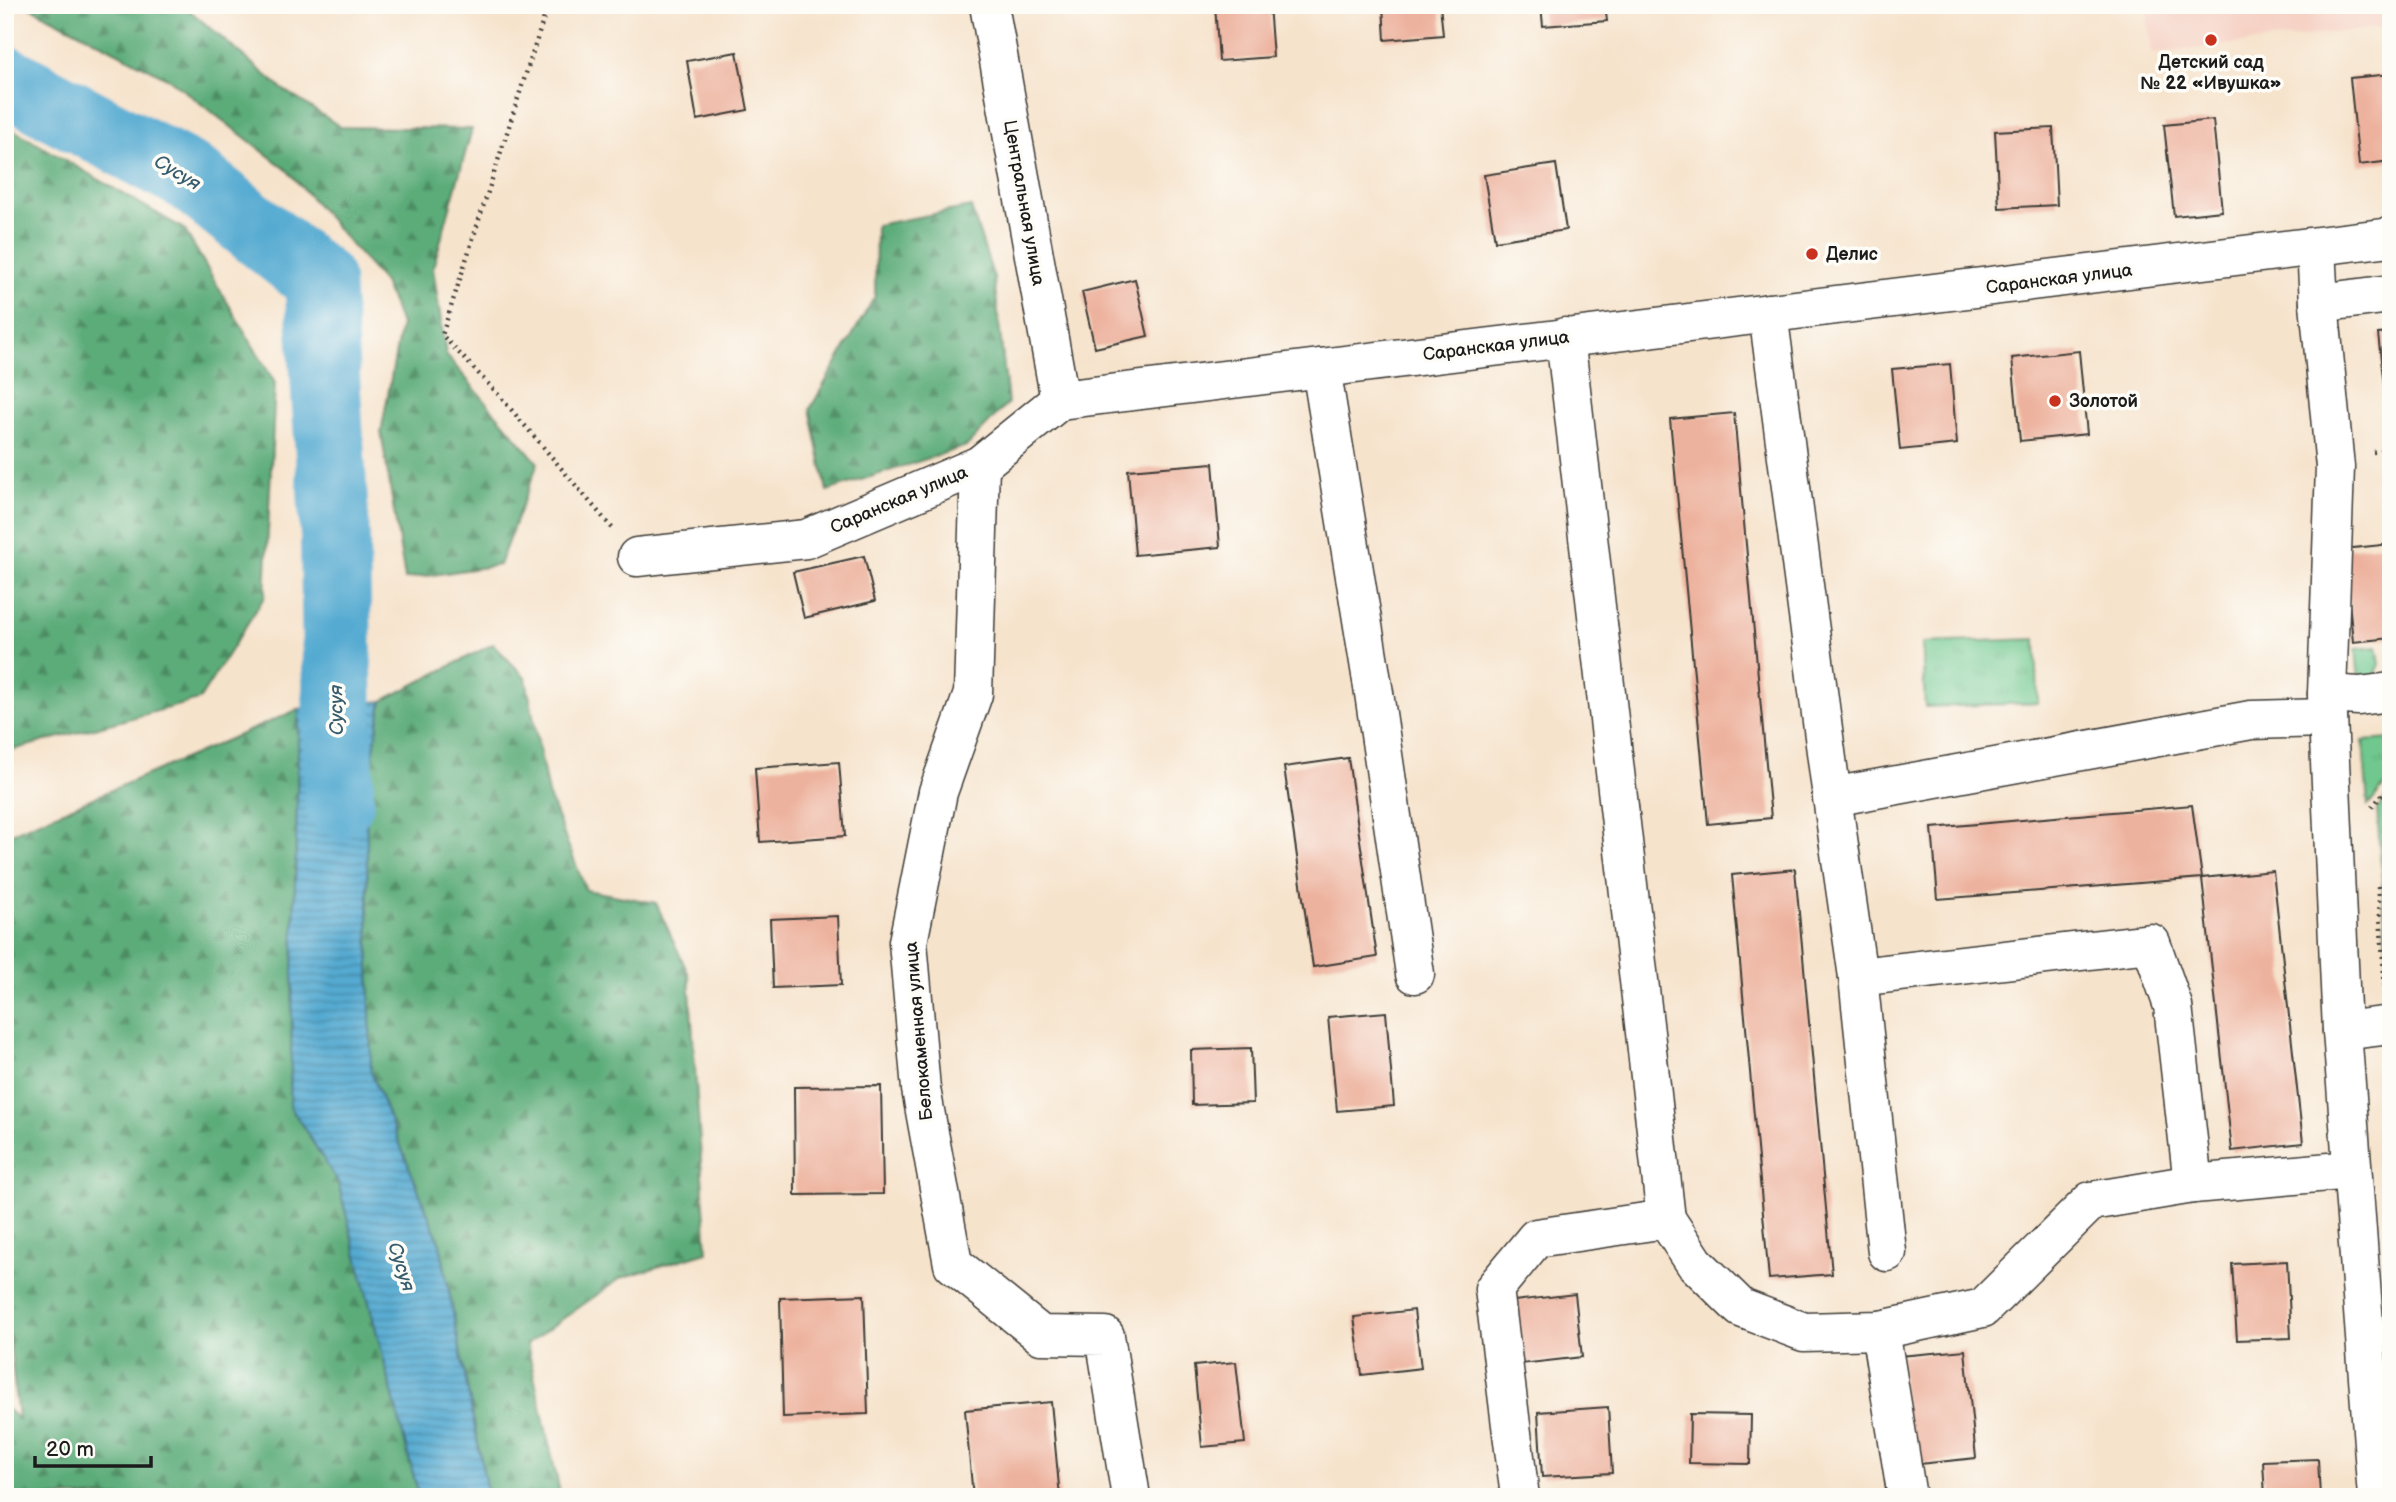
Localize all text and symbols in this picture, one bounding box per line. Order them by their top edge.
marker: Детский сад № 22 «Ивушка» [2203,32,2219,48]
place label: Детский сад № 22 «Ивушка» [2140,52,2282,94]
street label: Центральная улица [999,119,1049,288]
water label: Сусуя [150,150,205,196]
place label: Делис [1826,244,1878,265]
marker: Делис [1804,246,1820,262]
street label: Саранская улица [1985,260,2134,298]
street label: Саранская улица [1422,327,1571,365]
place label: Золотой [2069,391,2138,412]
marker: Золотой [2047,393,2063,409]
street label: Саранская улица [827,461,971,538]
water label: Сусуя [325,684,349,735]
street label: Белокаменная улица [901,940,937,1121]
water label: Сусуя [382,1240,420,1295]
scale bar [35,1425,150,1469]
text: 20 m [46,1437,94,1462]

